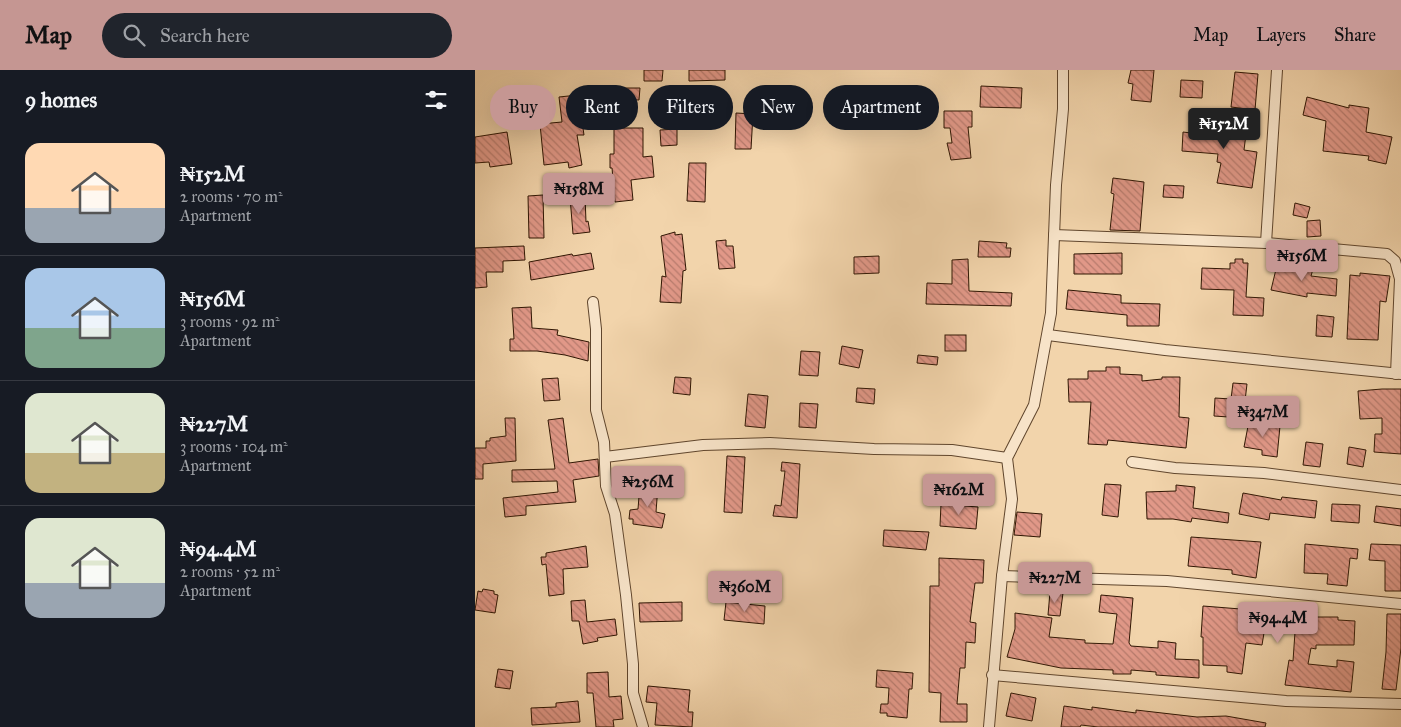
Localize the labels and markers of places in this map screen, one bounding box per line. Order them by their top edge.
pin: ₦152M [1189,108,1259,150]
pin: ₦158M [544,172,614,215]
pin: ₦156M [1267,240,1337,282]
pin: ₦347M [1228,396,1298,438]
pin: ₦256M [613,466,683,508]
pin: ₦162M [924,474,994,516]
pin: ₦227M [1020,562,1090,604]
pin: ₦360M [710,570,780,613]
pin: ₦94.4M [1237,602,1319,644]

